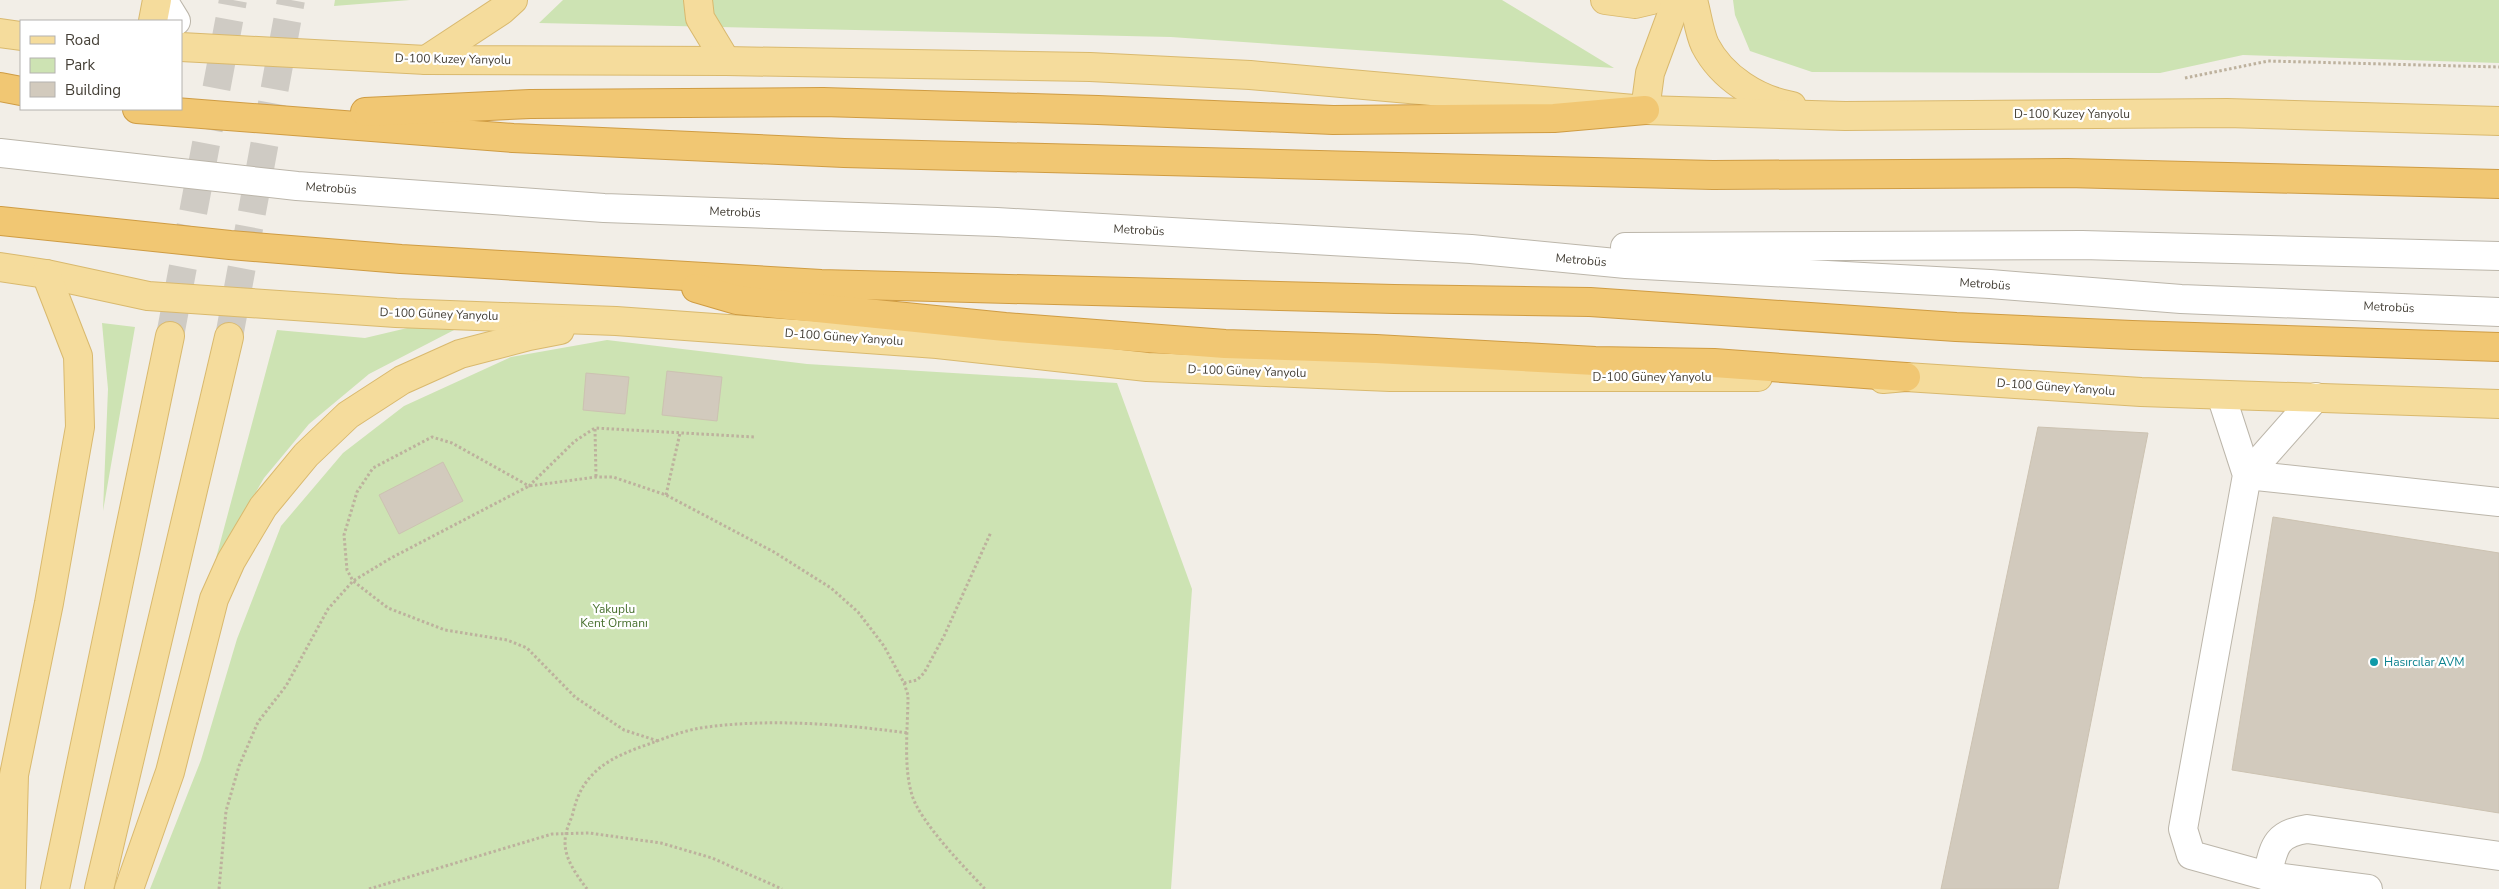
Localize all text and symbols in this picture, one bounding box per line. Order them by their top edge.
legend [20,20,182,110]
text: Road [65,30,100,50]
street label: D-100 Kuzey Yanyolu [395,50,511,68]
text: Park [65,55,95,75]
text: Building [65,80,121,100]
street label: D-100 Kuzey Yanyolu [2014,106,2130,122]
street label: Metrobüs [305,178,357,198]
street label: Metrobüs [709,203,761,221]
street label: Metrobüs [1113,221,1165,239]
street label: Metrobüs [1555,250,1607,270]
street label: Metrobüs [1959,274,2011,294]
street label: Metrobüs [2363,298,2415,316]
street label: D-100 Güney Yanyolu [379,304,499,324]
street label: D-100 Güney Yanyolu [784,325,904,349]
street label: D-100 Güney Yanyolu [1187,361,1307,381]
street label: D-100 Güney Yanyolu [1593,369,1711,385]
street label: D-100 Güney Yanyolu [1996,375,2116,399]
park label: Yakuplu Kent Ormanı [580,601,648,631]
place label: Hasırcılar AVM [2384,654,2465,670]
marker: Hasırcılar AVM [2368,656,2380,668]

